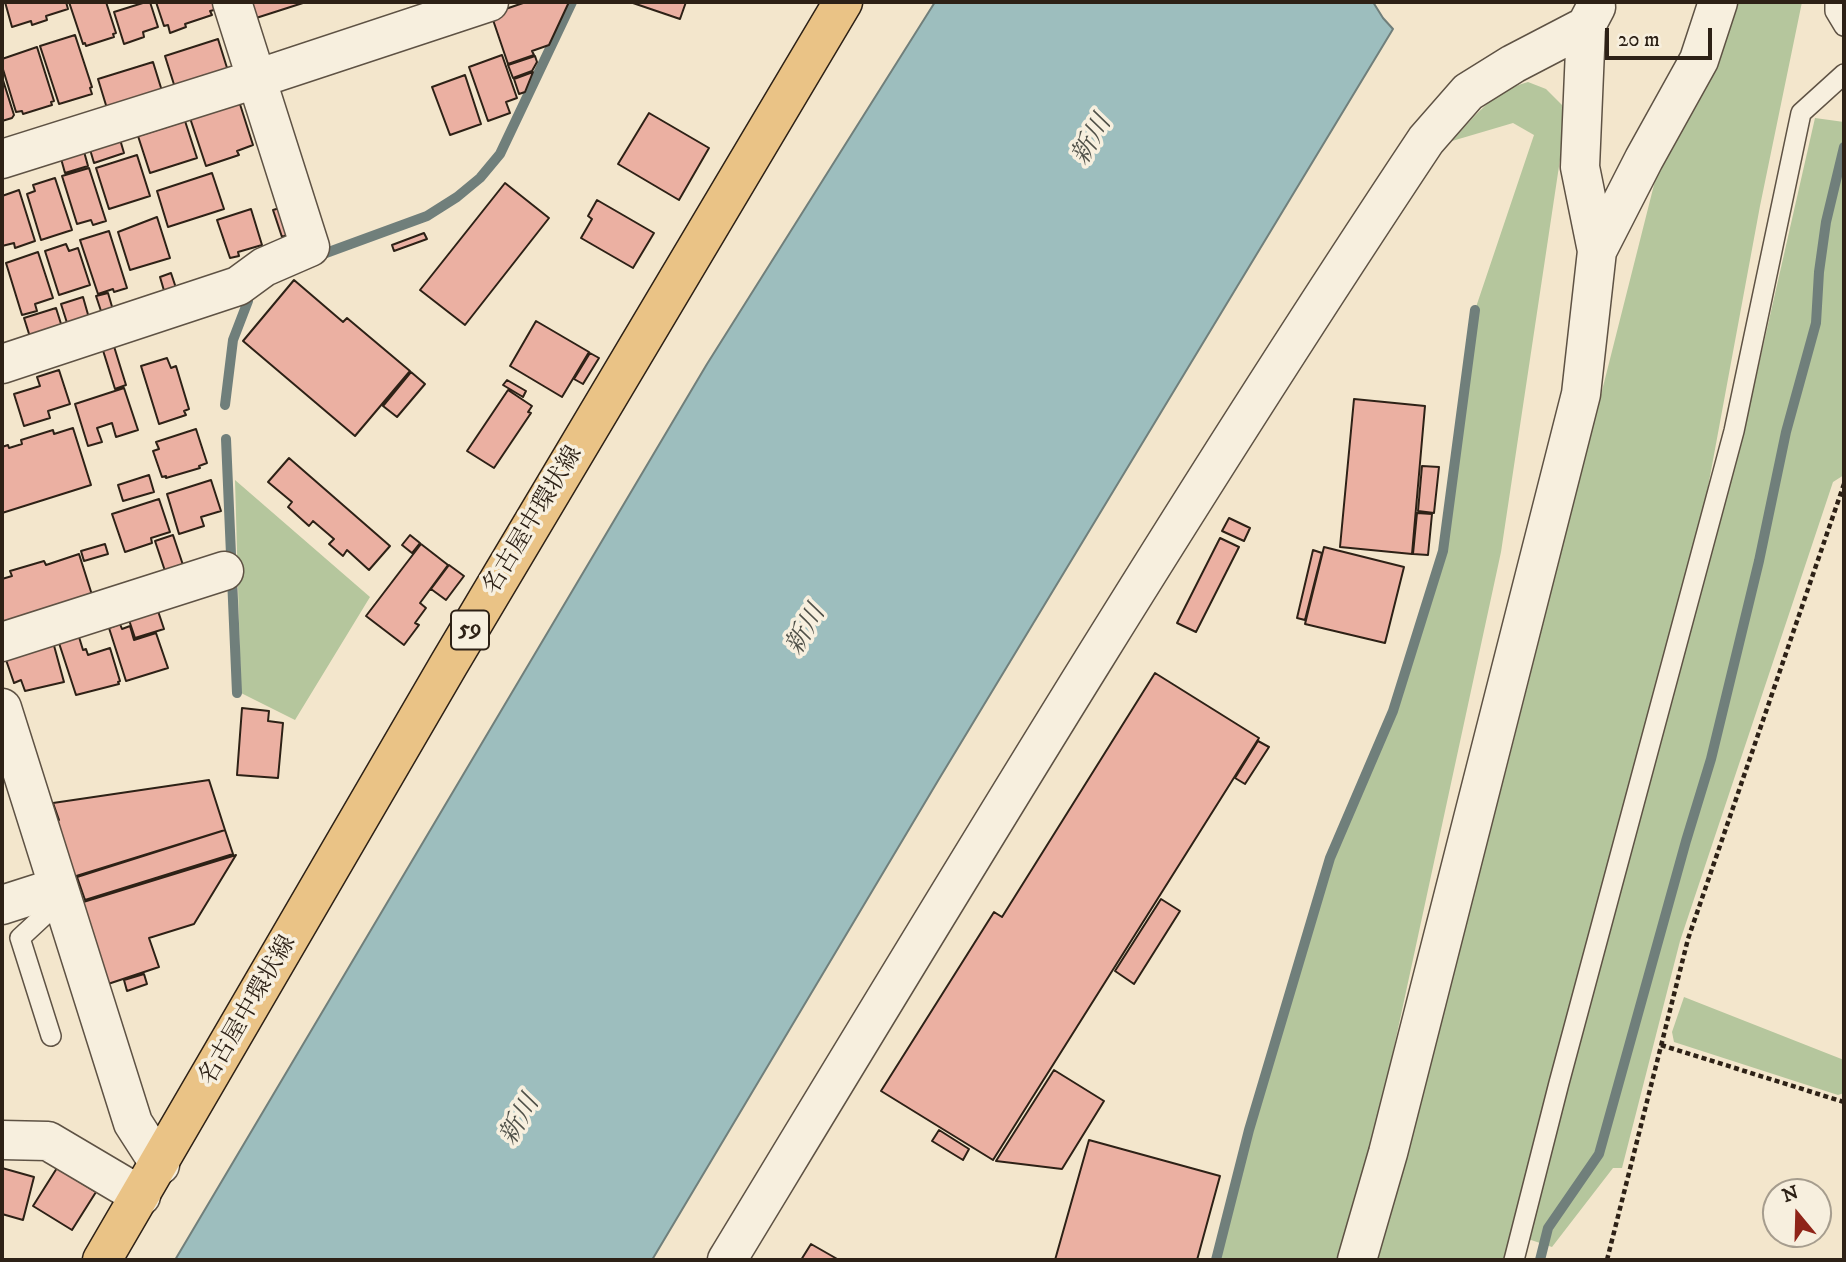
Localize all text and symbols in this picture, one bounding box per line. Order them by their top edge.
scale bar [1608,14,1715,58]
text: 20 m [1618,27,1660,53]
water label: 新川 [1066,111,1120,171]
street label: 名古屋中環状線 [478,442,590,600]
water label: 新川 [780,601,834,661]
road number: 59 [451,610,489,650]
street label: 名古屋中環状線 [195,931,303,1091]
water label: 新川 [494,1091,548,1151]
north arrow [1762,1178,1832,1248]
text: N [1780,1181,1802,1208]

